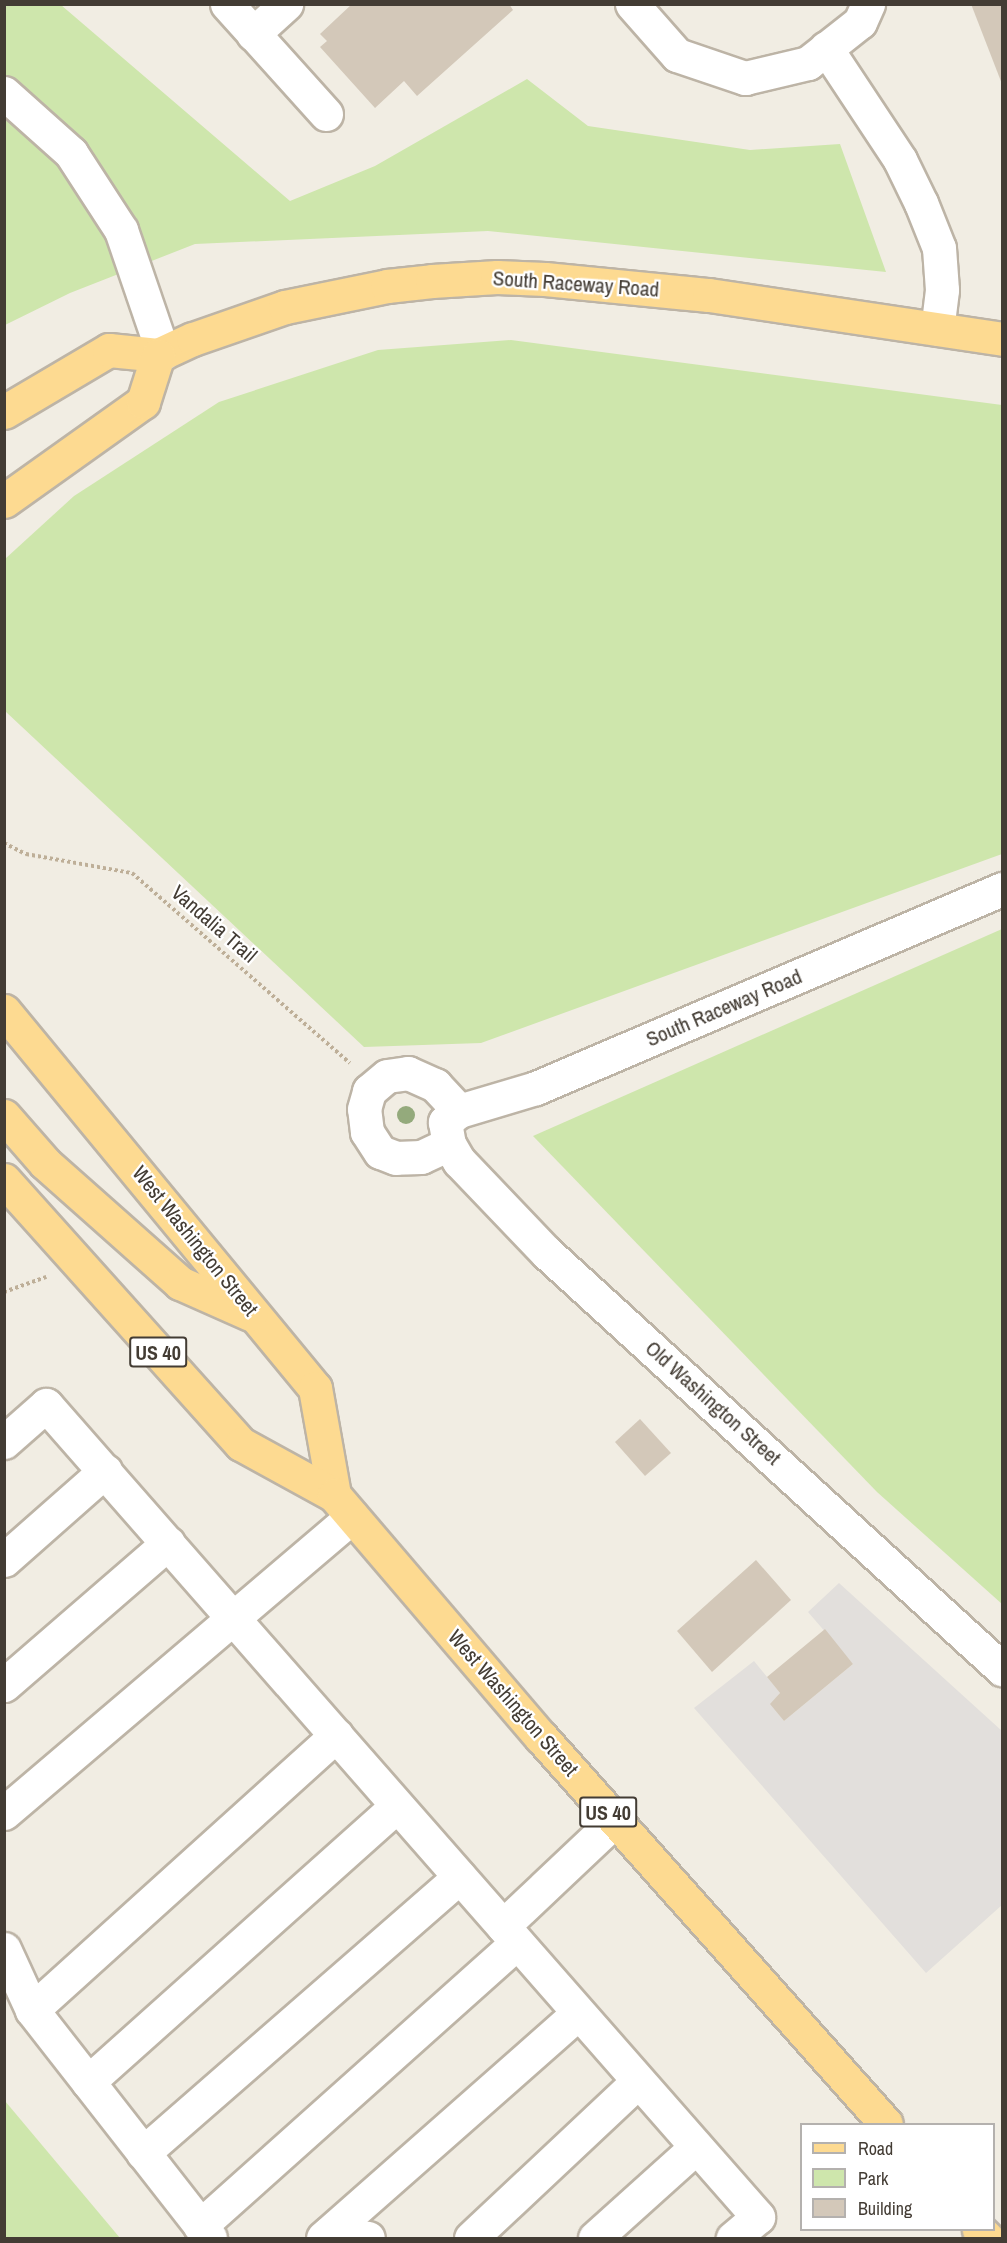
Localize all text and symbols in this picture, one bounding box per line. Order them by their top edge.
street label: South Raceway Road [492,266,660,302]
street label: Vandalia Trail [166,880,262,968]
street label: South Raceway Road [642,964,806,1052]
street label: West Washington Street [127,1161,263,1321]
road number: US 40 [128,1335,188,1369]
street label: Old Washington Street [640,1336,786,1470]
street label: West Washington Street [443,1625,583,1781]
road number: US 40 [578,1795,638,1829]
legend [800,2123,995,2231]
text: Road [858,2136,893,2161]
text: Park [858,2166,888,2191]
text: Building [858,2196,912,2221]

